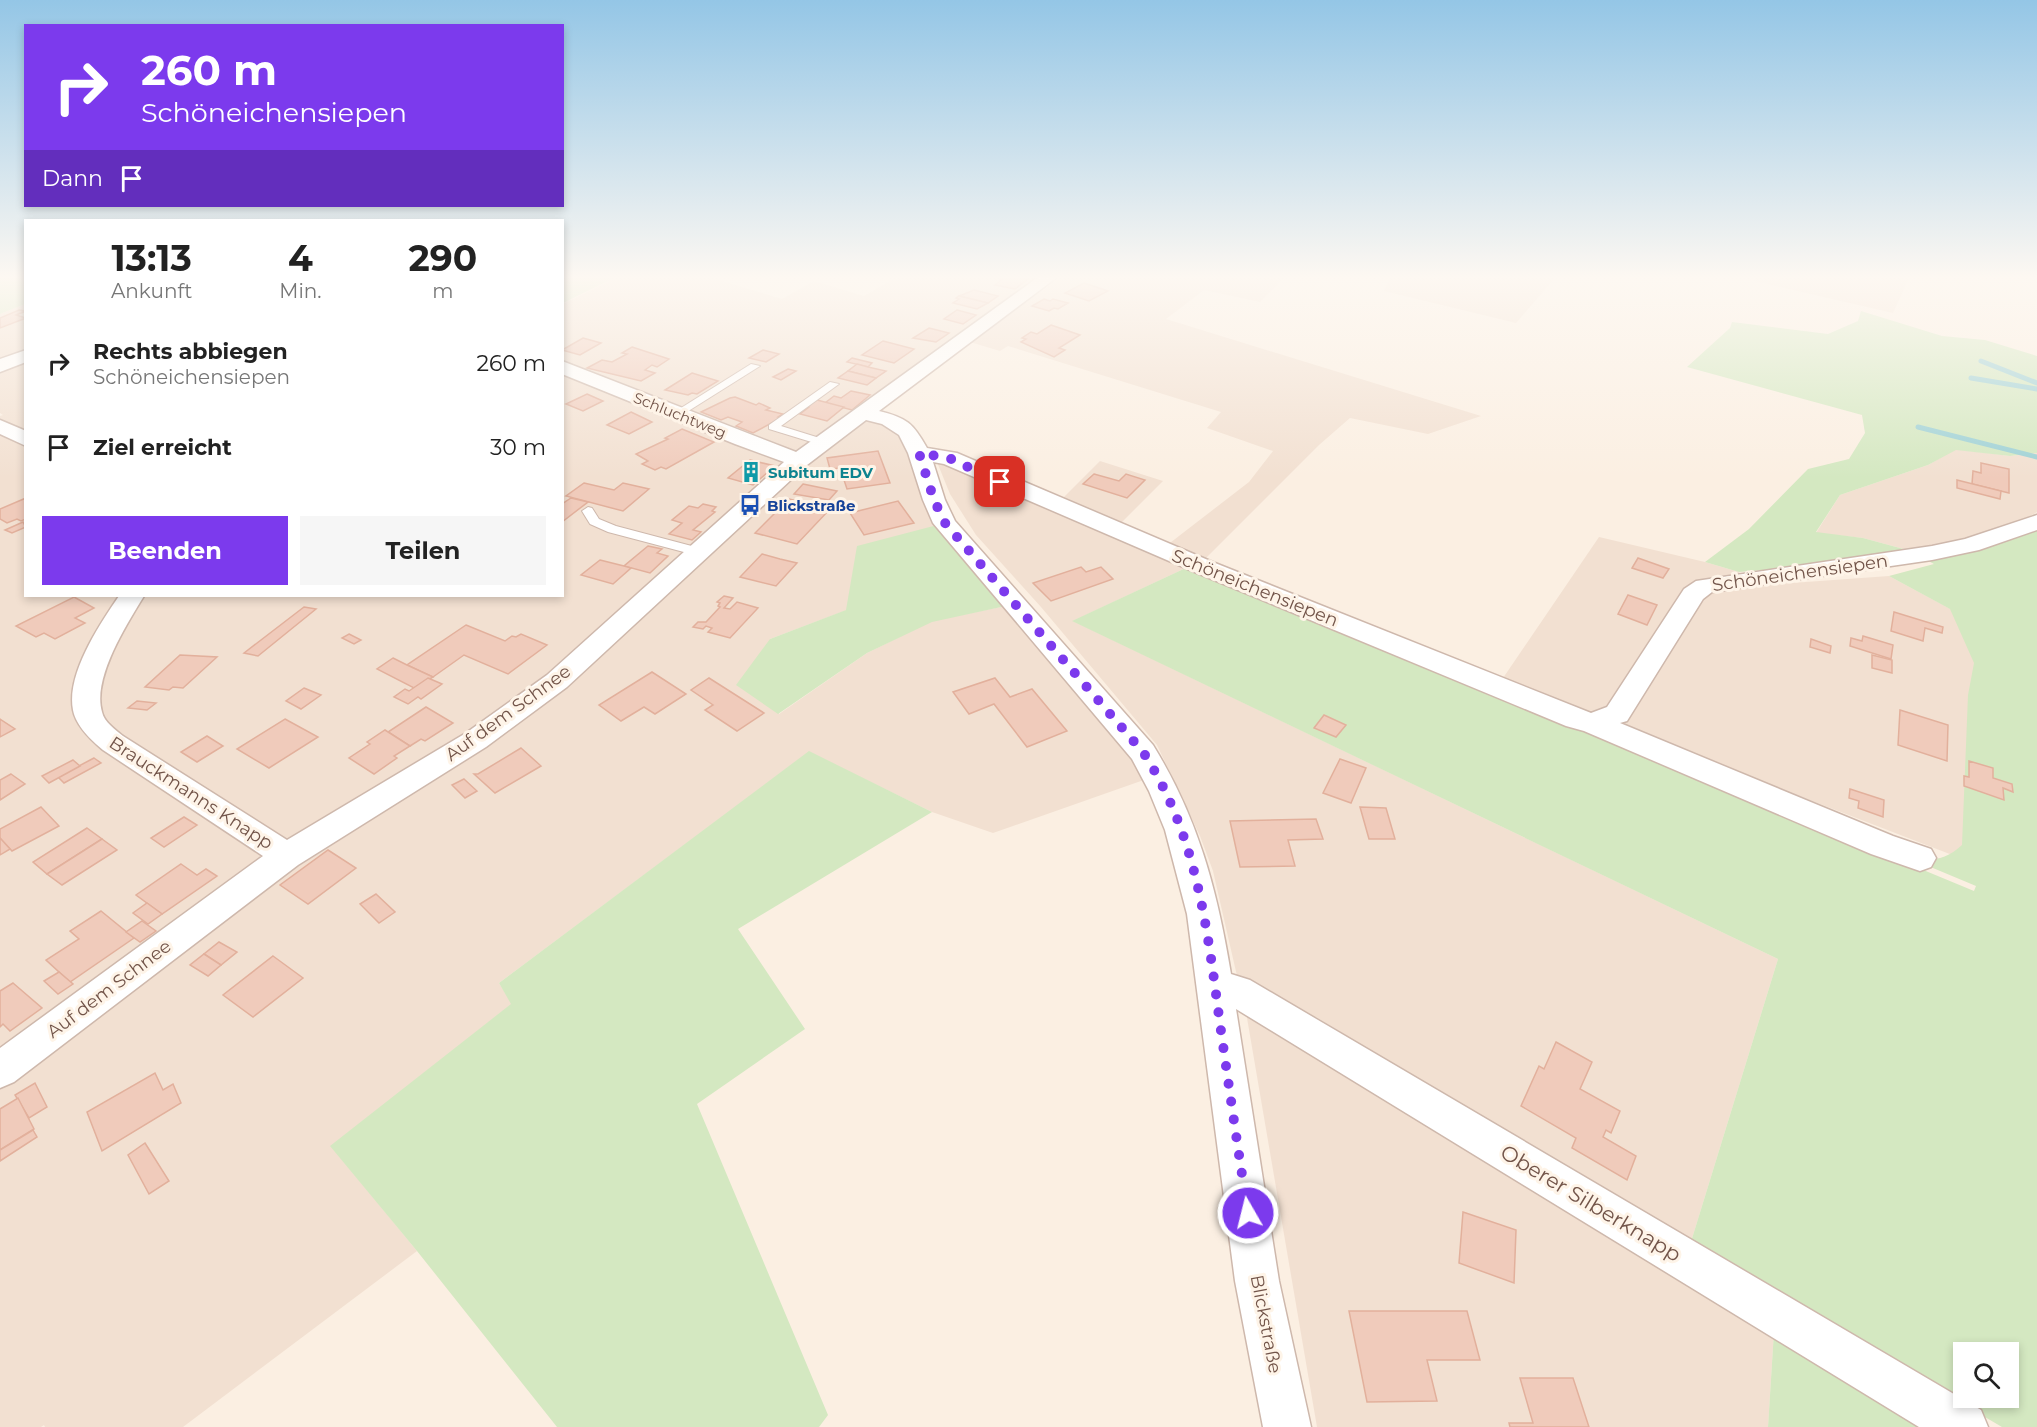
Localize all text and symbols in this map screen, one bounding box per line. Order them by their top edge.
text: 260 m [141,44,277,96]
icon: right [42,48,120,126]
text: Schöneichensiepen [141,96,407,129]
icon: arrive [115,162,148,195]
text: Dann [42,165,103,192]
text: 13:13 [112,236,192,280]
text: 4 [288,236,313,280]
text: 290 [408,236,477,280]
text: Ankunft [111,279,192,303]
text: Min. [279,279,322,303]
text: m [432,279,453,303]
text: Rechts abbiegen [93,338,288,365]
icon: right [42,347,75,380]
text: 260 m [476,350,546,377]
text: Schöneichensiepen [93,365,290,389]
street label: Schluchtweg [631,388,729,442]
icon: arrive [42,431,75,464]
text: Ziel erreicht [93,434,232,461]
text: 30 m [490,434,546,461]
pin [974,456,1025,507]
building icon: Subitum EDV [739,460,763,484]
place label: Subitum EDV [768,463,874,482]
icon: arrive [983,465,1016,498]
bus stop icon: Blickstraße [738,493,762,517]
place label: Blickstraße [767,496,855,515]
button: Beenden [42,516,288,585]
button: Teilen [300,516,546,585]
street label: Schöneichensiepen [1169,545,1341,631]
street label: Schöneichensiepen [1711,550,1889,596]
street label: Auf dem Schnee [441,660,575,766]
street label: Brauckmanns Knapp [105,732,277,854]
street label: Auf dem Schnee [43,935,175,1043]
street label: Oberer Silberknapp [1496,1139,1686,1267]
position arrow [1216,1181,1280,1245]
street label: Blickstraße [1246,1273,1286,1375]
map controls [1953,1342,2019,1408]
button: search [1953,1342,2019,1408]

